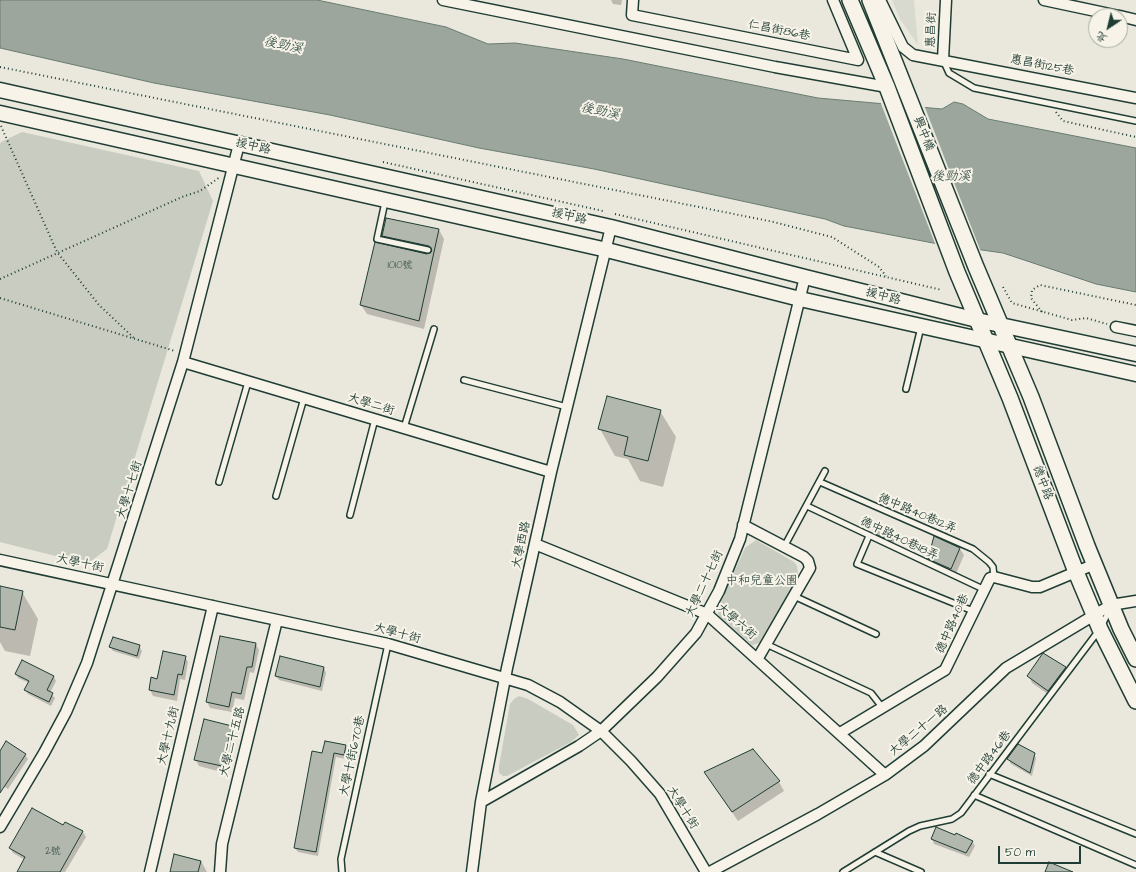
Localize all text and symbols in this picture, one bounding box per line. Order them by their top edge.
north arrow [1088,8,1128,48]
street label: 惠昌街 [924,12,940,48]
street label: 仁昌街86巷 [747,18,811,44]
text: 北 [1093,28,1110,47]
water label: 後勁溪 [262,34,304,58]
street label: 惠昌街125巷 [1009,53,1075,79]
water label: 後勁溪 [579,100,621,124]
street label: 興中橋 [910,115,936,153]
street label: 援中路 [234,136,272,158]
water label: 後勁溪 [932,169,970,185]
street label: 援中路 [550,206,588,228]
house number: 1010號 [387,260,413,272]
street label: 援中路 [864,286,902,308]
street label: 大學二街 [346,391,396,419]
street label: 大學十七街 [114,459,146,521]
street label: 德中路 [1029,464,1055,502]
street label: 德中路40巷12弄 [875,491,959,537]
street label: 德中路40巷18弄 [857,515,941,563]
street label: 大學西路 [510,520,534,570]
street label: 大學二十七街 [683,548,727,620]
street label: 大學十街 [55,552,105,576]
park label: 中和兒童公園 [726,574,798,588]
street label: 德中路40巷 [933,592,973,656]
street label: 大學六街 [713,601,759,643]
street label: 大學十街 [372,621,422,647]
street label: 大學二十一路 [887,702,951,760]
street label: 大學十九街 [155,705,183,767]
street label: 大學二十五路 [217,705,249,779]
street label: 大學十街670巷 [337,714,369,798]
street label: 德中路46巷 [965,728,1015,788]
street label: 大學十街 [663,784,701,832]
scale bar [1000,838,1083,864]
text: 50 m [1005,844,1035,861]
house number: 2號 [45,846,61,858]

